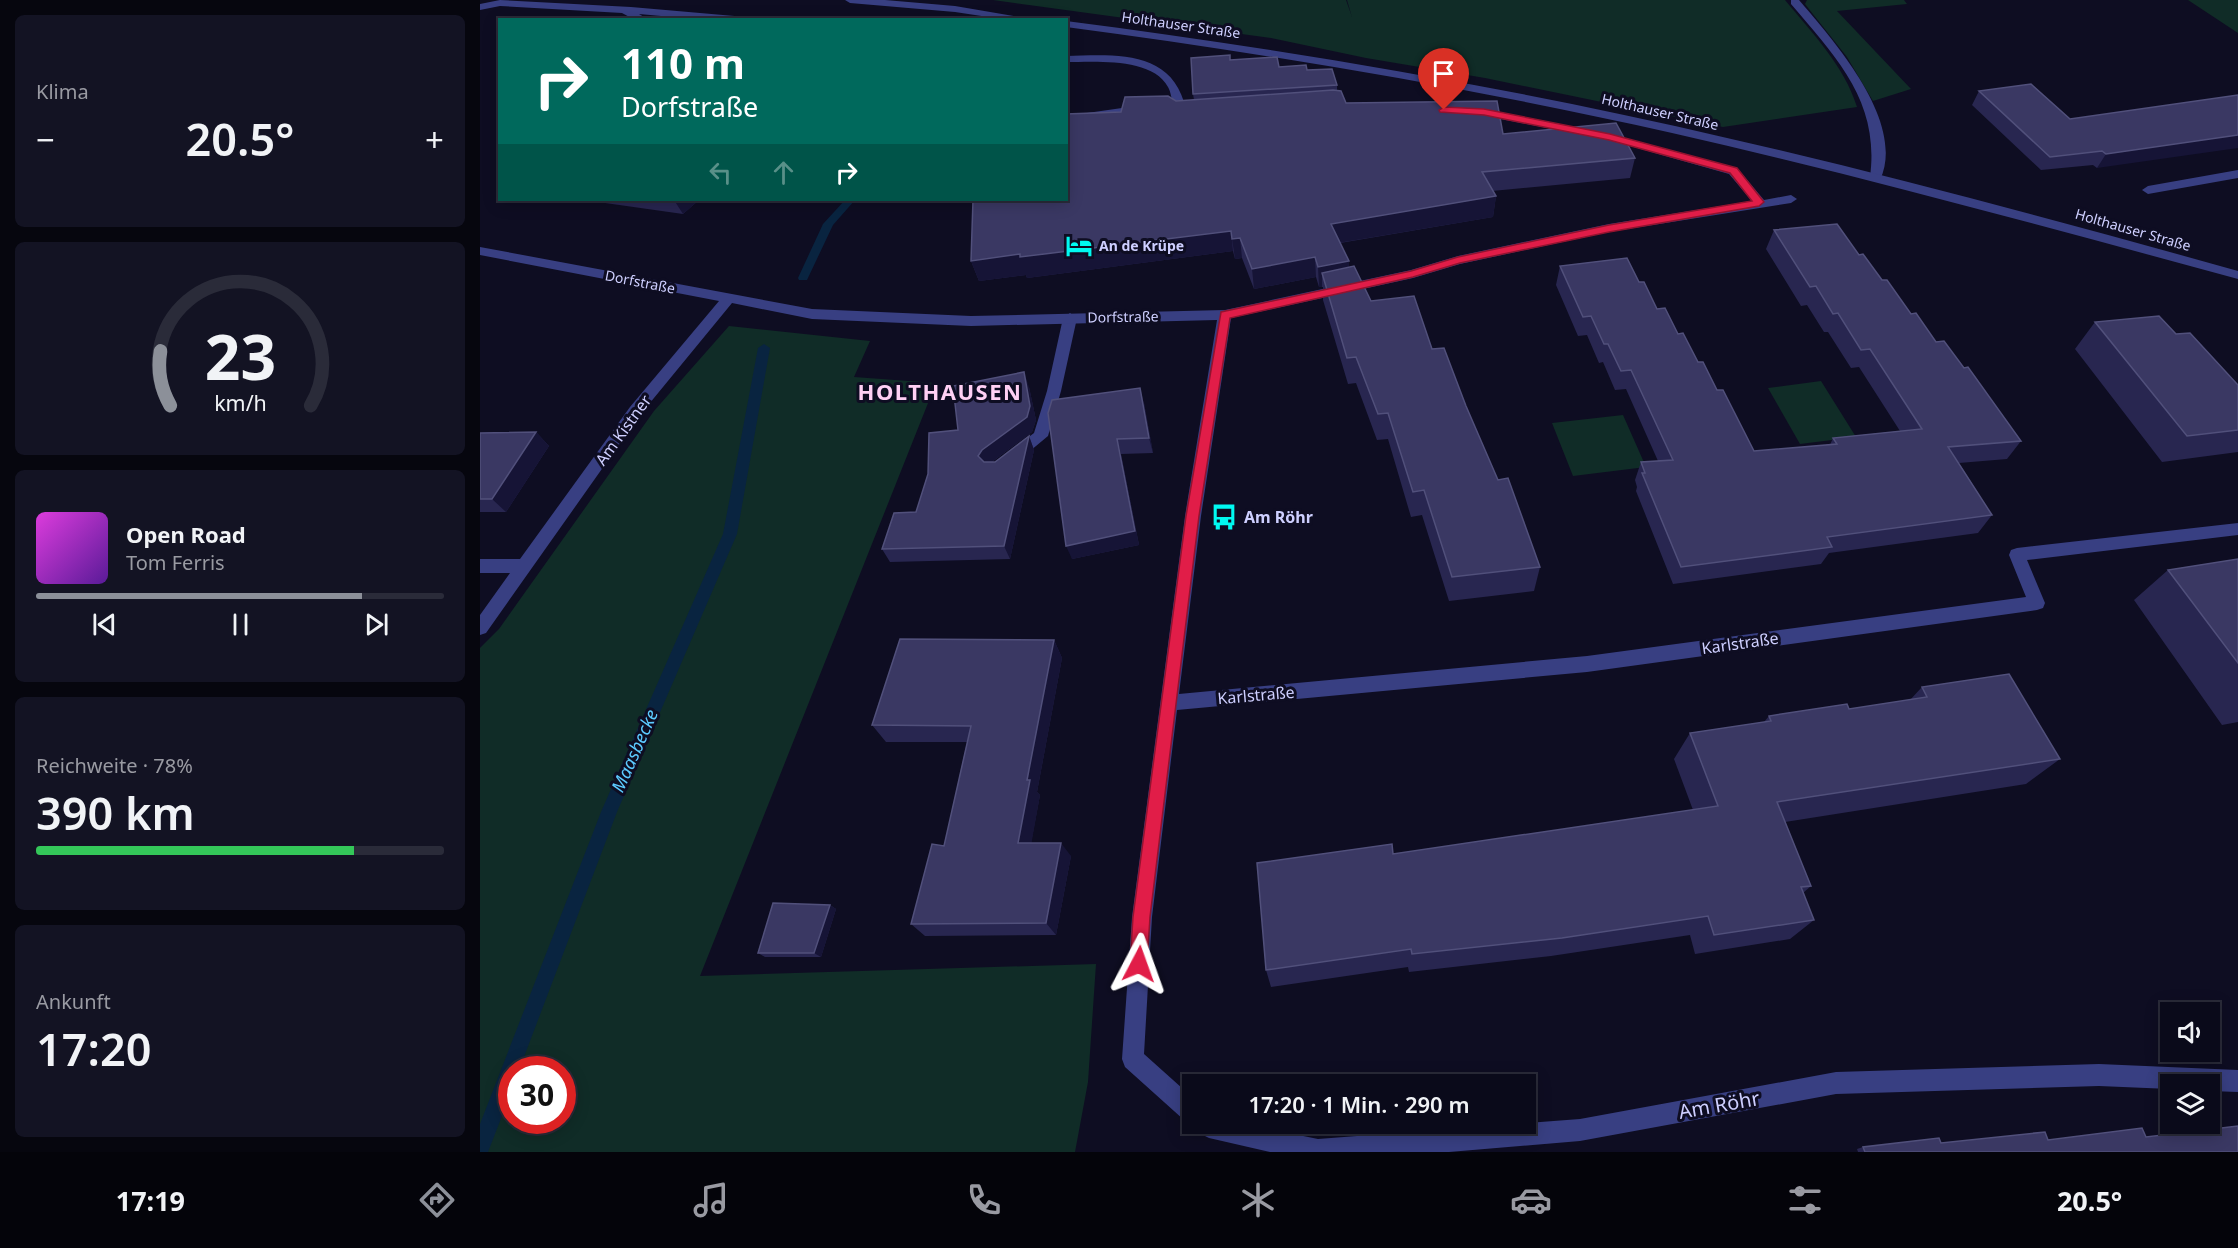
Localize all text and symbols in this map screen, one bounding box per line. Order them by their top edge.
street label: Holthauser Straße [1121,7,1242,42]
text: 110 m [621,34,745,91]
icon: right [522,42,600,120]
pin [1418,48,1469,110]
icon: arrive [1427,57,1460,90]
text: Klima [36,78,89,105]
text: Dorfstraße [621,88,758,125]
street label: Holthauser Straße [1600,89,1721,134]
text: 20.5° [186,108,294,169]
text: − [36,117,55,162]
text: + [425,117,444,162]
icon: left [704,156,737,189]
icon: ahead [767,156,800,189]
icon: right [830,156,863,189]
street label: Holthauser Straße [2073,204,2193,255]
hotel icon: An de Krüpe [1064,231,1094,261]
place label: An de Krüpe [1099,236,1184,255]
street label: Dorfstraße [603,265,677,298]
street label: Dorfstraße [1087,306,1159,327]
text: 23 [204,313,276,398]
district label: HOLTHAUSEN [858,376,1022,406]
text: km/h [214,388,266,417]
street label: Am Kistner [590,390,656,470]
bus stop icon: Am Röhr [1209,502,1239,532]
place label: Am Röhr [1244,506,1313,528]
text: Open Road [126,519,246,549]
text: Tom Ferris [126,549,225,576]
icon: previous [88,608,121,641]
icon: pause [224,608,257,641]
icon: next [360,608,393,641]
street label: Karlstraße [1700,627,1780,659]
street label: Karlstraße [1216,681,1296,709]
water label: Maasbecke [605,705,663,796]
text: Reichweite · 78% [36,752,193,779]
text: 390 km [36,782,195,843]
position arrow [1107,932,1171,996]
text: Ankunft [36,988,111,1015]
map controls [2160,1002,2220,1134]
button: sound [2160,1002,2220,1062]
text: 17:20 [36,1018,151,1079]
speed limit sign: 30 [498,1056,576,1134]
button: layers [2160,1074,2220,1134]
street label: Am Röhr [1676,1084,1762,1125]
text: 17:20 · 1 Min. · 290 m [1248,1089,1470,1119]
icon: directions [416,1179,458,1221]
icon: music [690,1179,732,1221]
icon: phone [963,1179,1005,1221]
icon: climate [1237,1179,1279,1221]
icon: car [1510,1179,1552,1221]
icon: filters [1784,1179,1826,1221]
text: 17:19 [116,1182,185,1219]
text: 20.5° [2057,1182,2122,1219]

